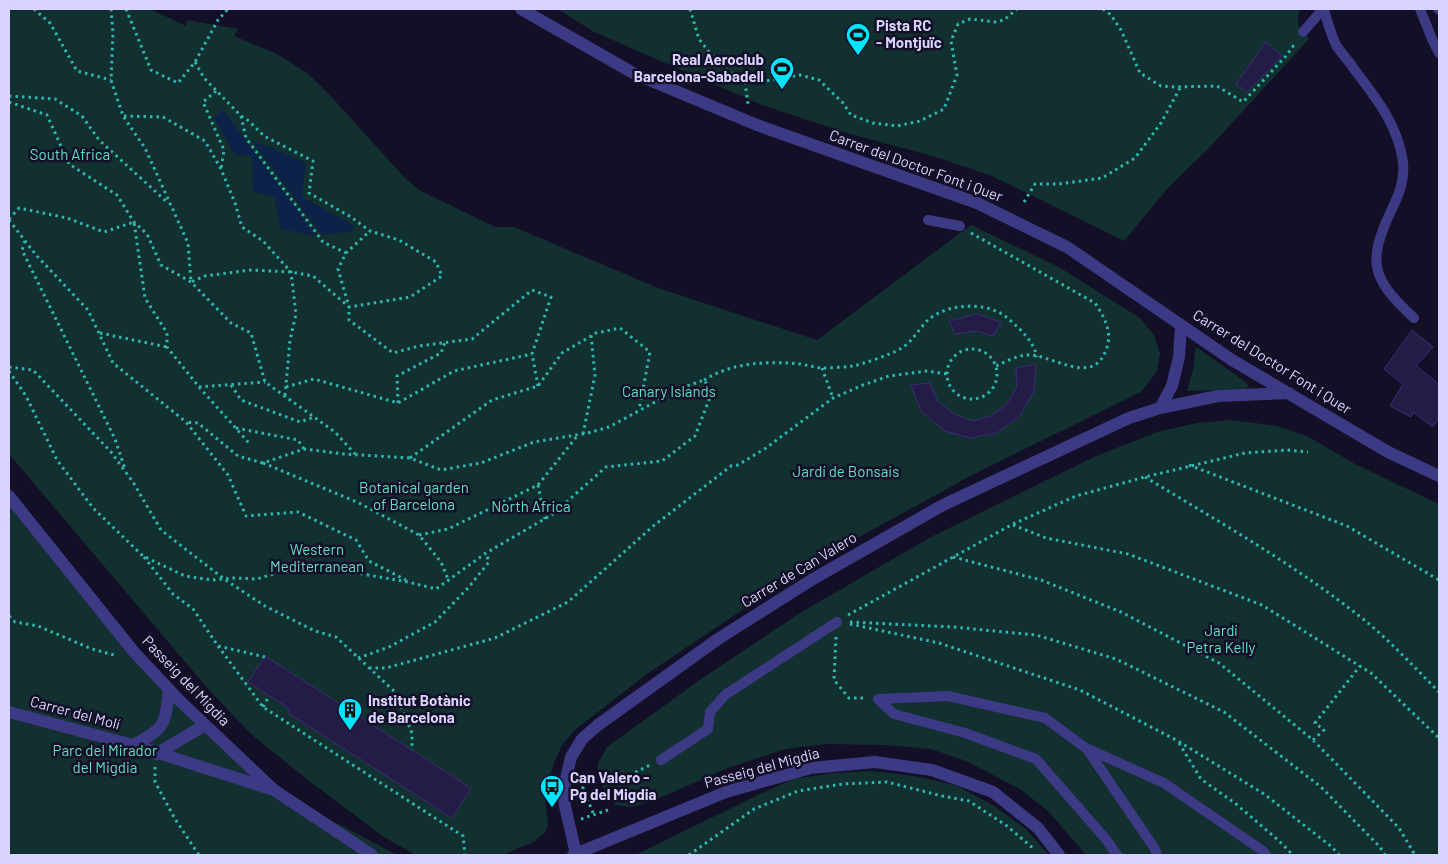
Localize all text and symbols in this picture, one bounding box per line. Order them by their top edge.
place label: Pista RC - Montjuïc [876,16,942,51]
sports icon: Pista RC - Montjuïc [845,22,871,56]
place label: Real Aeroclub Barcelona-Sabadell [634,50,764,85]
sports icon: Real Aeroclub Barcelona-Sabadell [769,56,795,90]
street label: Carrer del Doctor Font i Quer [827,125,1006,205]
park label: South Africa [30,145,110,163]
street label: Carrer del Doctor Font i Quer [1190,305,1355,418]
park label: Canary Islands [622,382,716,400]
park label: Jardí de Bonsais [793,462,899,480]
park label: Botanical garden of Barcelona [359,478,469,513]
park label: North Africa [491,497,571,515]
street label: Carrer de Can Valero [737,528,860,611]
park label: Western Mediterranean [270,540,364,575]
park label: Jardí Petra Kelly [1187,621,1255,656]
street label: Passeig del Migdia [139,631,234,729]
street label: Carrer del Molí [28,691,122,733]
place label: Institut Botànic de Barcelona [368,691,471,726]
building icon: Institut Botànic de Barcelona [337,697,363,731]
park label: Parc del Mirador del Migdia [53,741,158,776]
street label: Passeig del Migdia [702,743,821,791]
place label: Can Valero - Pg del Migdia [570,768,657,803]
bus stop icon: Can Valero - Pg del Migdia [539,774,565,808]

